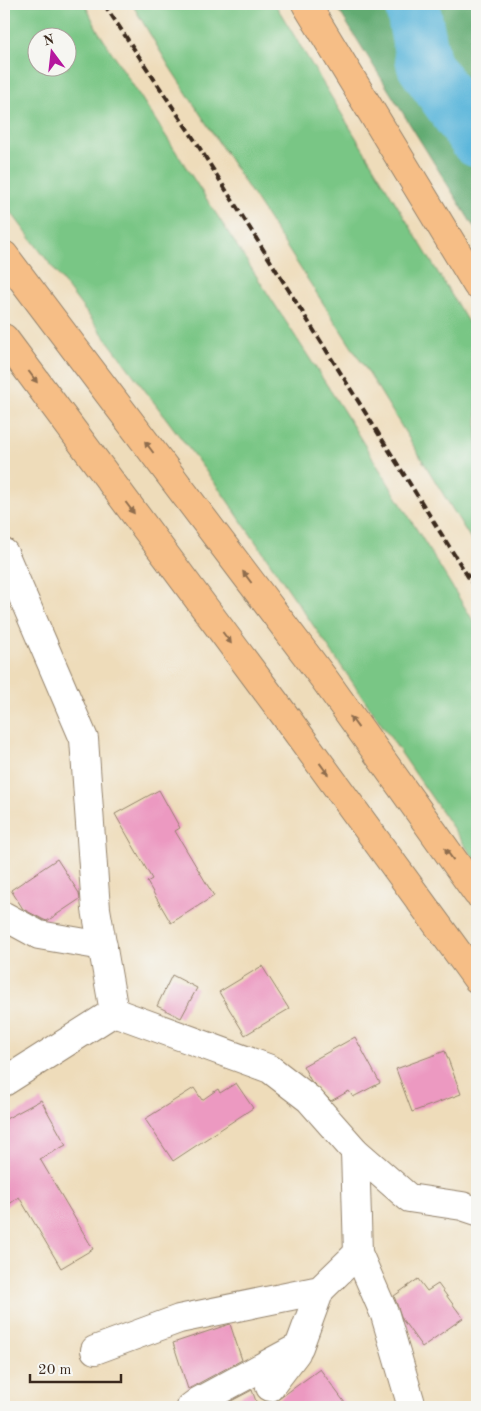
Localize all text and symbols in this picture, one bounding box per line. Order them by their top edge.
north arrow [28,28,78,78]
text: N [42,32,56,49]
one-way arrow [28,370,38,384]
one-way arrow [144,440,154,454]
one-way arrow [125,501,135,515]
one-way arrow [242,570,252,584]
one-way arrow [222,631,232,645]
one-way arrow [349,715,359,728]
one-way arrow [318,762,329,775]
one-way arrow [444,847,454,861]
scale bar [30,1351,121,1383]
text: 20 m [38,1363,72,1378]

